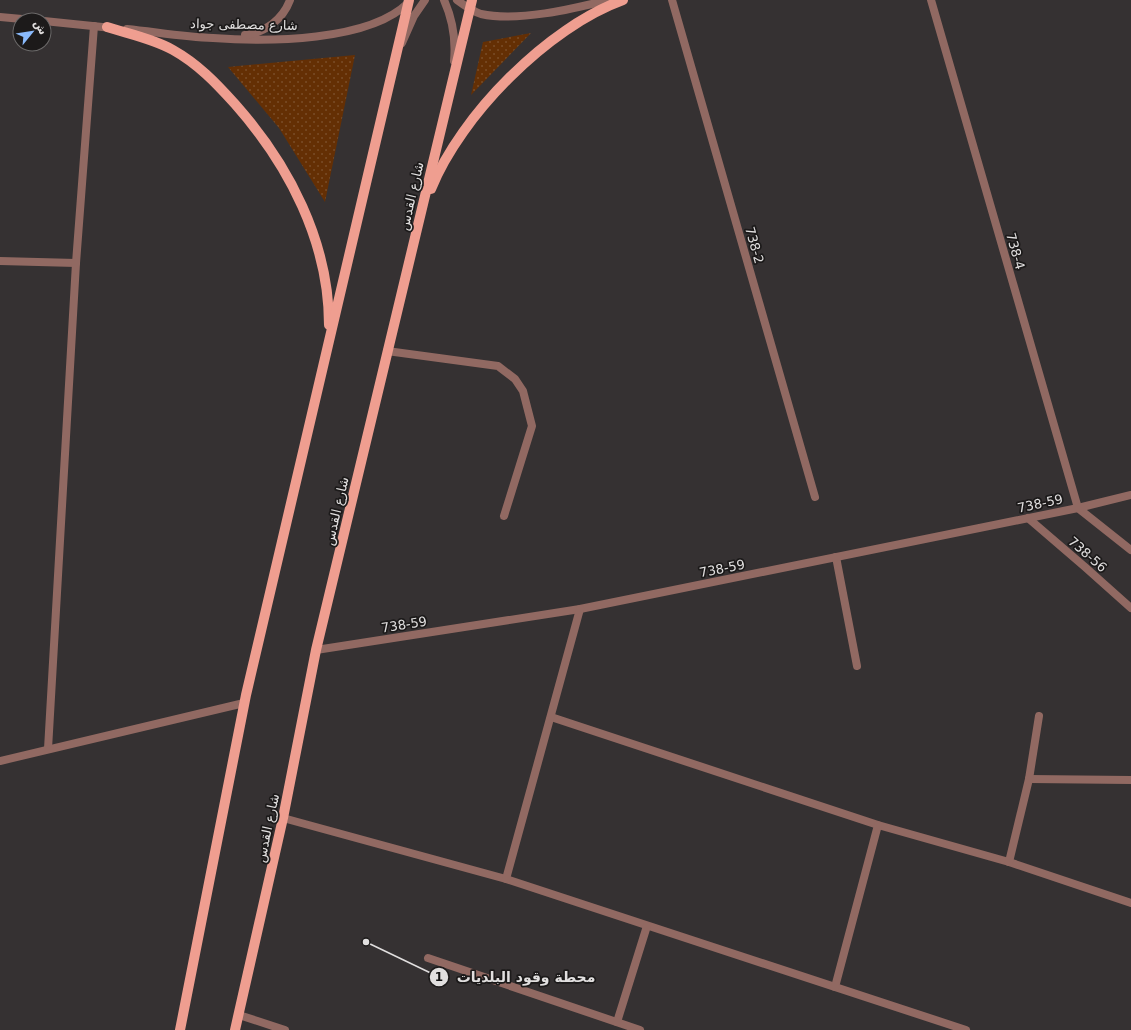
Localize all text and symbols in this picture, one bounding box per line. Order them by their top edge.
north arrow [12,12,52,52]
street label: شارع مصطفى جواد [190,16,298,34]
text: ش [31,17,50,37]
street label: شارع القدس [396,160,428,232]
street label: 738-2 [742,225,767,265]
street label: 738-4 [1003,231,1028,271]
street label: شارع القدس [321,475,353,547]
street label: 738-59 [1016,491,1064,516]
street label: 738-56 [1065,534,1110,575]
street label: 738-59 [698,557,746,580]
street label: 738-59 [380,613,428,636]
street label: شارع القدس [253,792,283,864]
callout: محطة وقود البلديات [429,964,603,990]
text: محطة وقود البلديات [457,969,595,986]
text: 1 [435,970,443,984]

